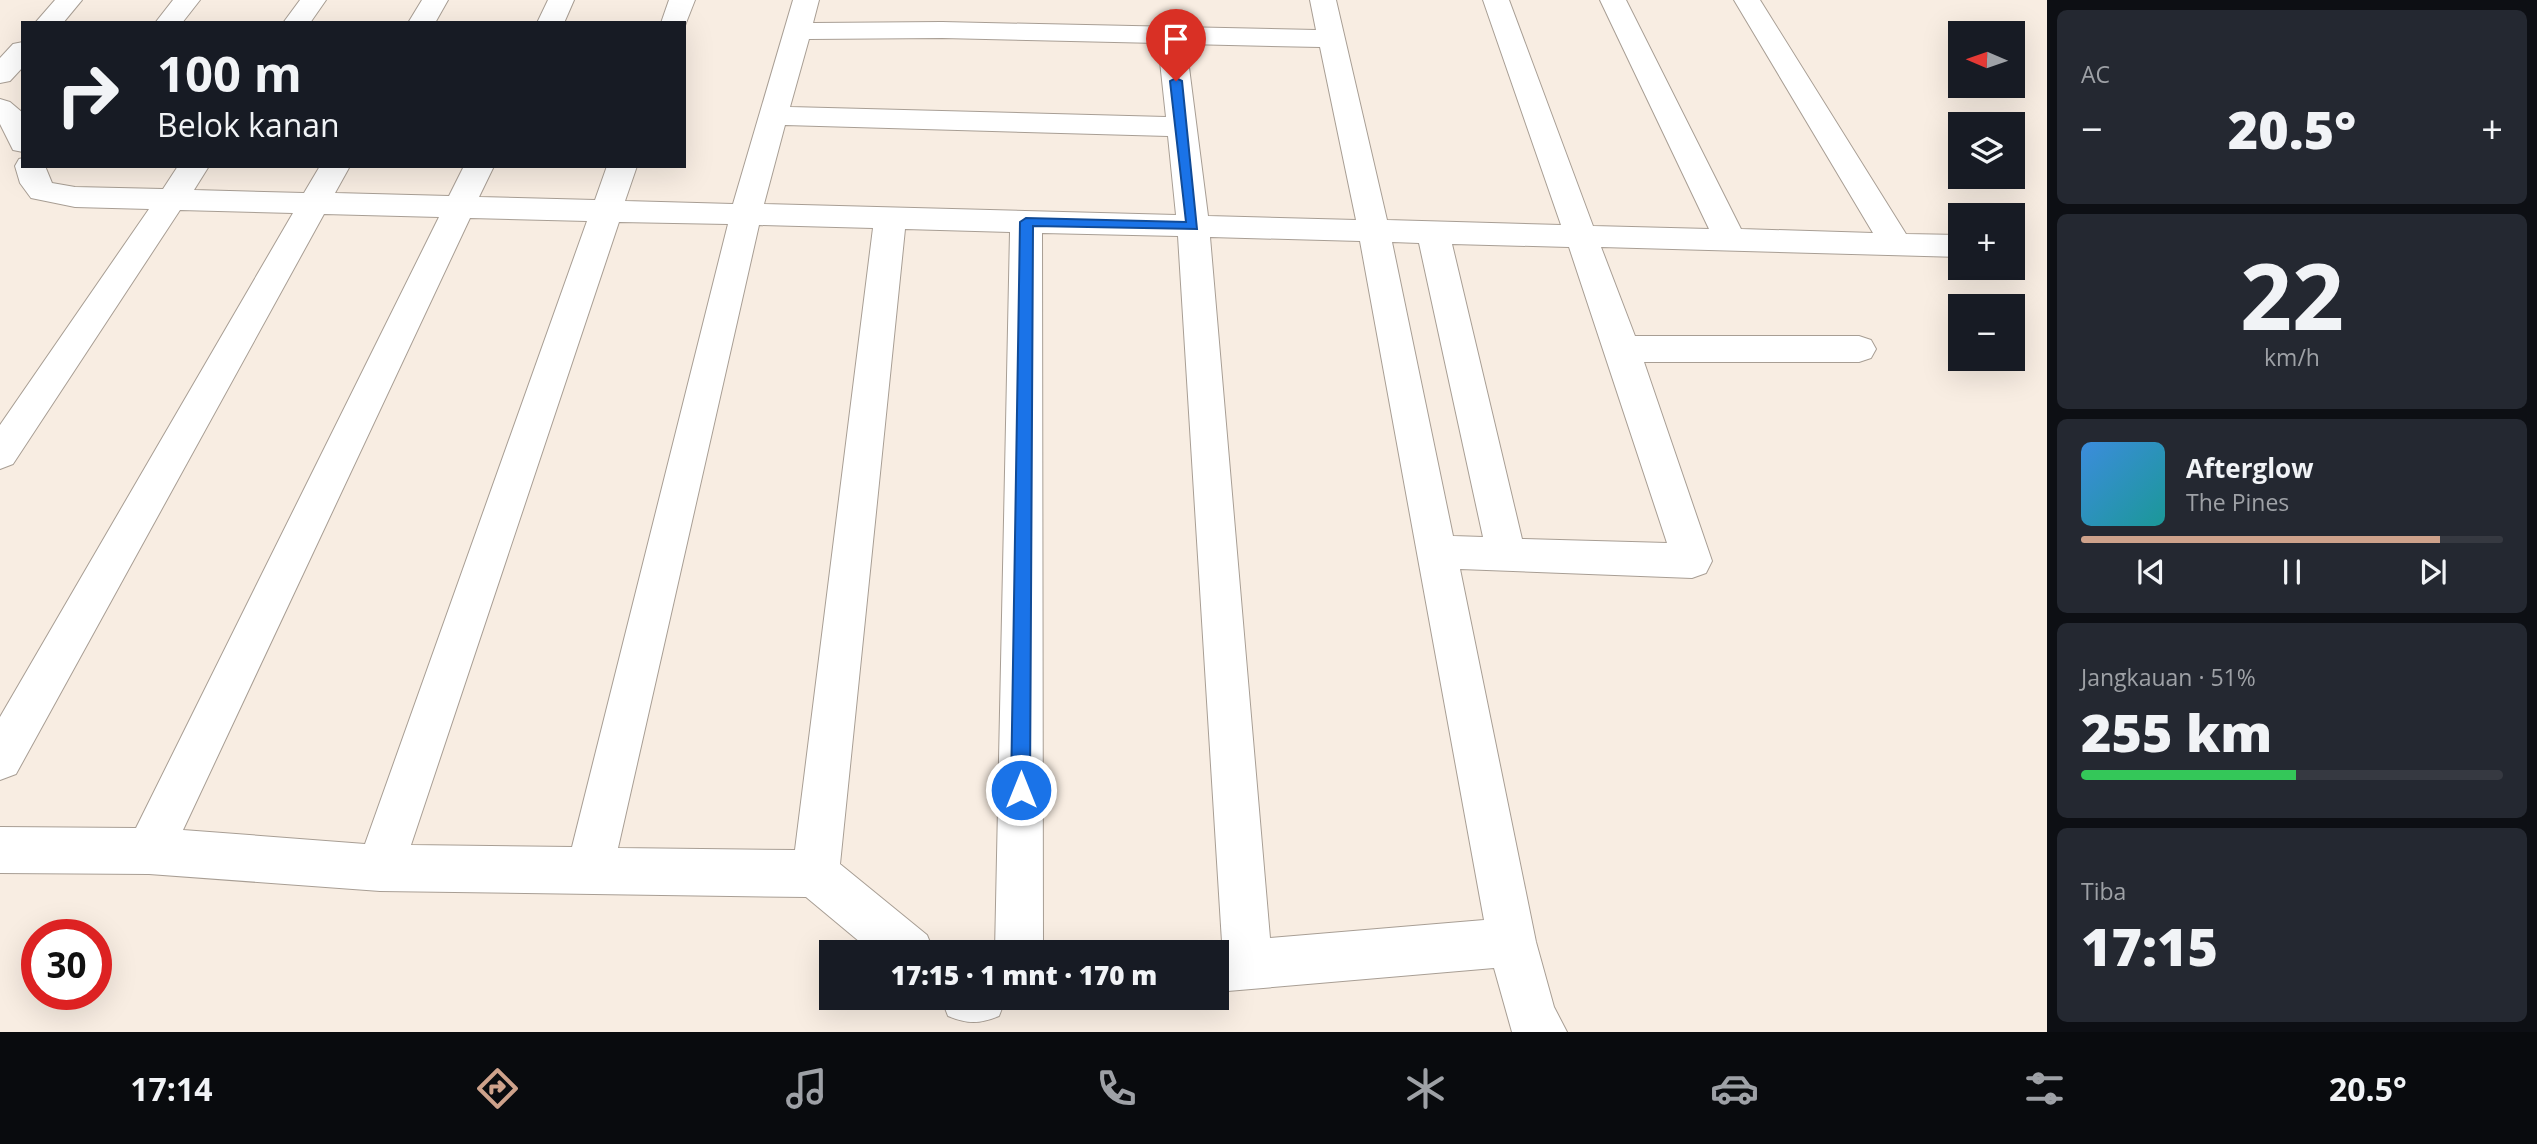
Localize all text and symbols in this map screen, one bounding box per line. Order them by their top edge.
pin [1146,9,1206,81]
icon: arrive [1157,20,1195,58]
north arrow [1948,21,2025,98]
map controls [1948,21,2025,371]
text: 100 m [157,40,302,106]
icon: right [42,49,133,140]
text: AC [2081,58,2110,90]
text: 20.5° [2228,93,2356,164]
text: − [2081,102,2103,154]
text: + [2481,102,2503,154]
text: Belok kanan [157,103,340,146]
button: layers [1948,112,2025,189]
button: + [1948,203,2025,280]
text: 22 [2240,233,2344,357]
button: − [1948,294,2025,371]
text: km/h [2264,341,2320,373]
text: Afterglow [2186,450,2313,486]
text: The Pines [2186,486,2289,518]
icon: previous [2132,553,2170,591]
icon: pause [2273,553,2311,591]
icon: next [2414,553,2452,591]
text: Jangkauan · 51% [2081,661,2256,693]
text: 255 km [2081,696,2272,767]
position arrow [984,753,1058,827]
text: Tiba [2081,875,2126,907]
text: 17:15 [2081,910,2218,981]
speed limit sign: 30 [21,919,112,1010]
text: 17:15 · 1 mnt · 170 m [891,957,1157,993]
icon: directions [473,1064,522,1113]
icon: music [782,1064,831,1113]
icon: phone [1092,1064,1141,1113]
icon: climate [1401,1064,1450,1113]
icon: car [1710,1064,1759,1113]
icon: filters [2020,1064,2069,1113]
text: 17:14 [130,1067,212,1110]
text: 20.5° [2329,1067,2407,1110]

